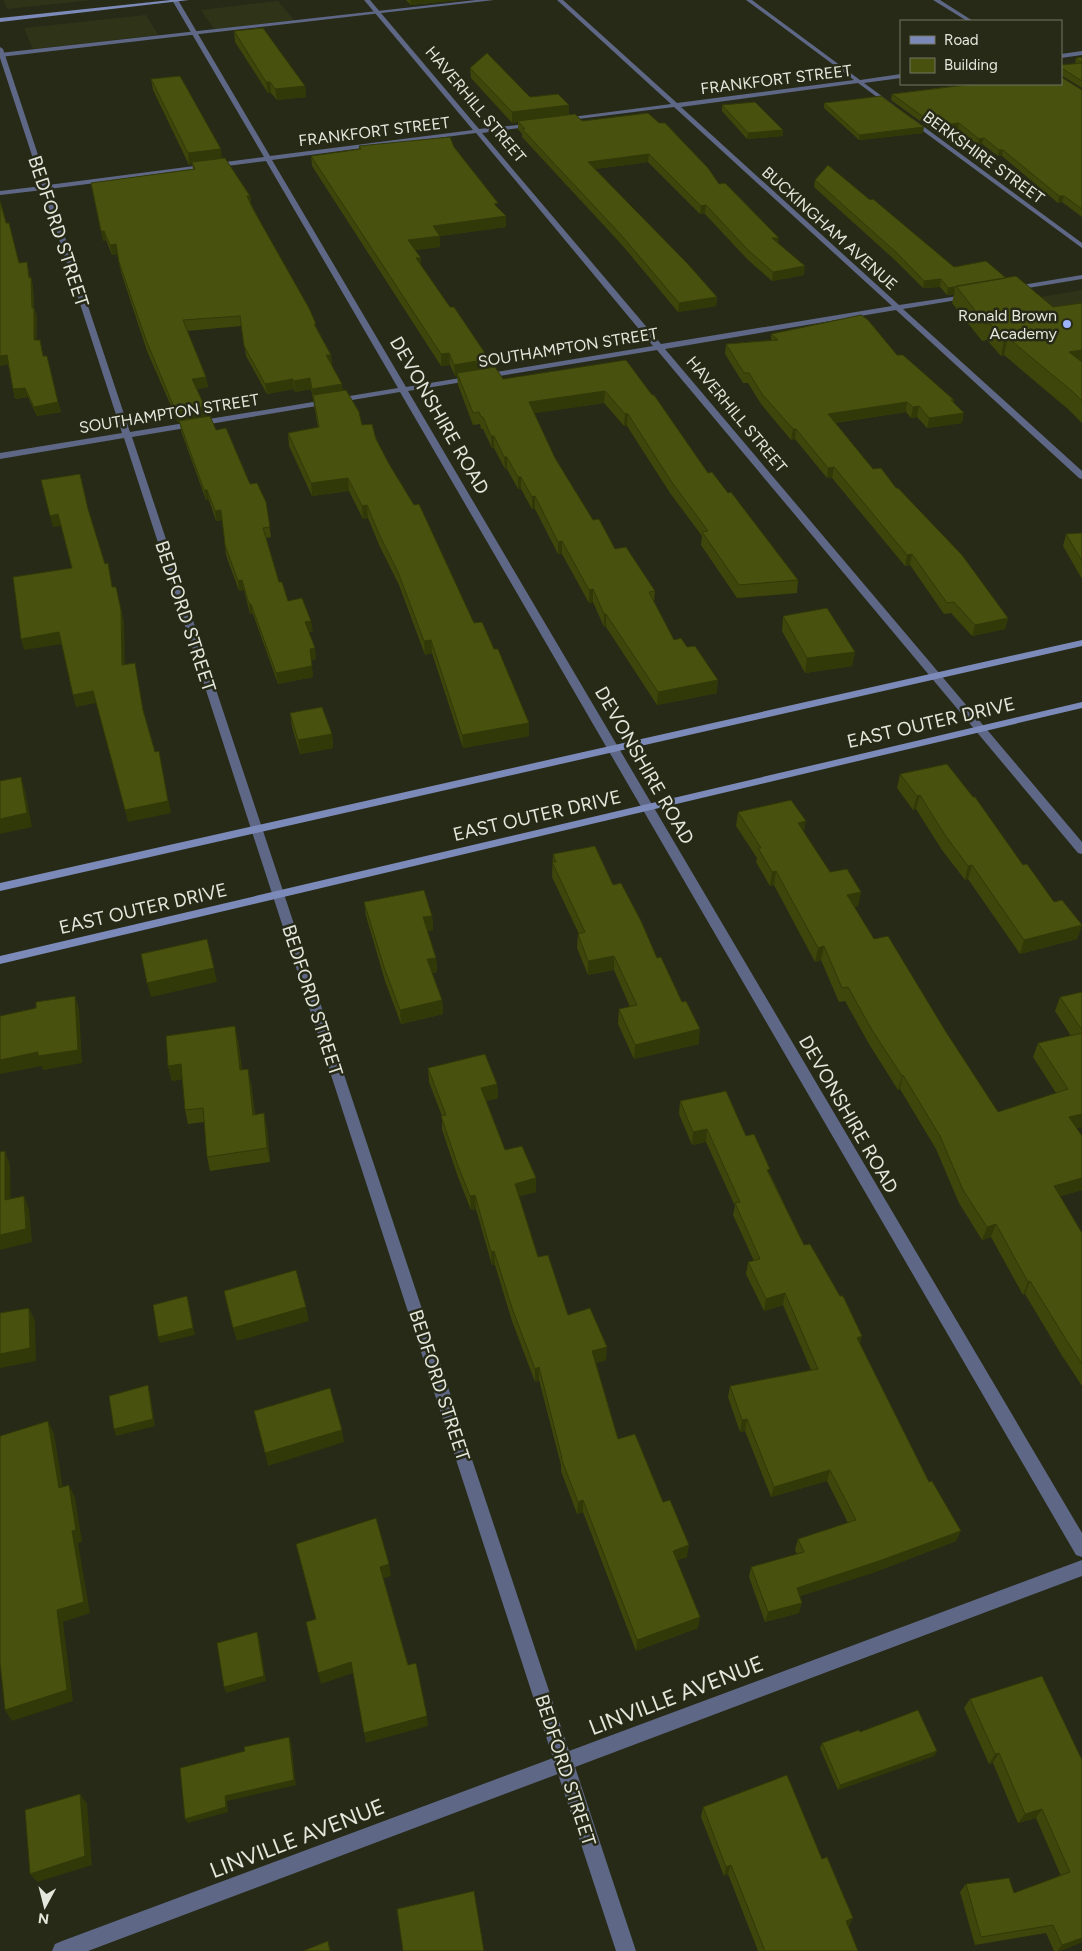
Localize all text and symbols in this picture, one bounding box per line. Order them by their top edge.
legend [900,20,1062,85]
text: Road [944,31,979,49]
street label: HAVERHILL STREET [421,42,530,167]
text: Building [944,56,998,74]
street label: FRANKFORT STREET [699,61,853,98]
street label: BERKSHIRE STREET [919,107,1048,208]
street label: FRANKFORT STREET [297,113,451,150]
street label: BEDFORD STREET [23,153,94,310]
street label: BUCKINGHAM AVENUE [758,163,901,294]
place label: Ronald Brown Academy [958,306,1058,343]
marker: Ronald Brown Academy [1061,318,1073,330]
street label: SOUTHAMPTON STREET [477,324,660,371]
street label: DEVONSHIRE ROAD [385,332,494,498]
street label: HAVERHILL STREET [682,352,791,477]
street label: SOUTHAMPTON STREET [78,390,261,437]
street label: BEDFORD STREET [150,538,221,695]
street label: DEVONSHIRE ROAD [590,682,699,848]
street label: EAST OUTER DRIVE [845,692,1017,753]
street label: EAST OUTER DRIVE [451,785,623,846]
street label: EAST OUTER DRIVE [57,878,229,939]
street label: BEDFORD STREET [277,922,348,1079]
street label: DEVONSHIRE ROAD [794,1031,903,1197]
street label: BEDFORD STREET [404,1307,475,1464]
street label: LINVILLE AVENUE [585,1650,767,1741]
street label: BEDFORD STREET [530,1692,601,1849]
street label: LINVILLE AVENUE [206,1793,388,1884]
north arrow [20,1881,70,1931]
text: N [37,1909,50,1928]

